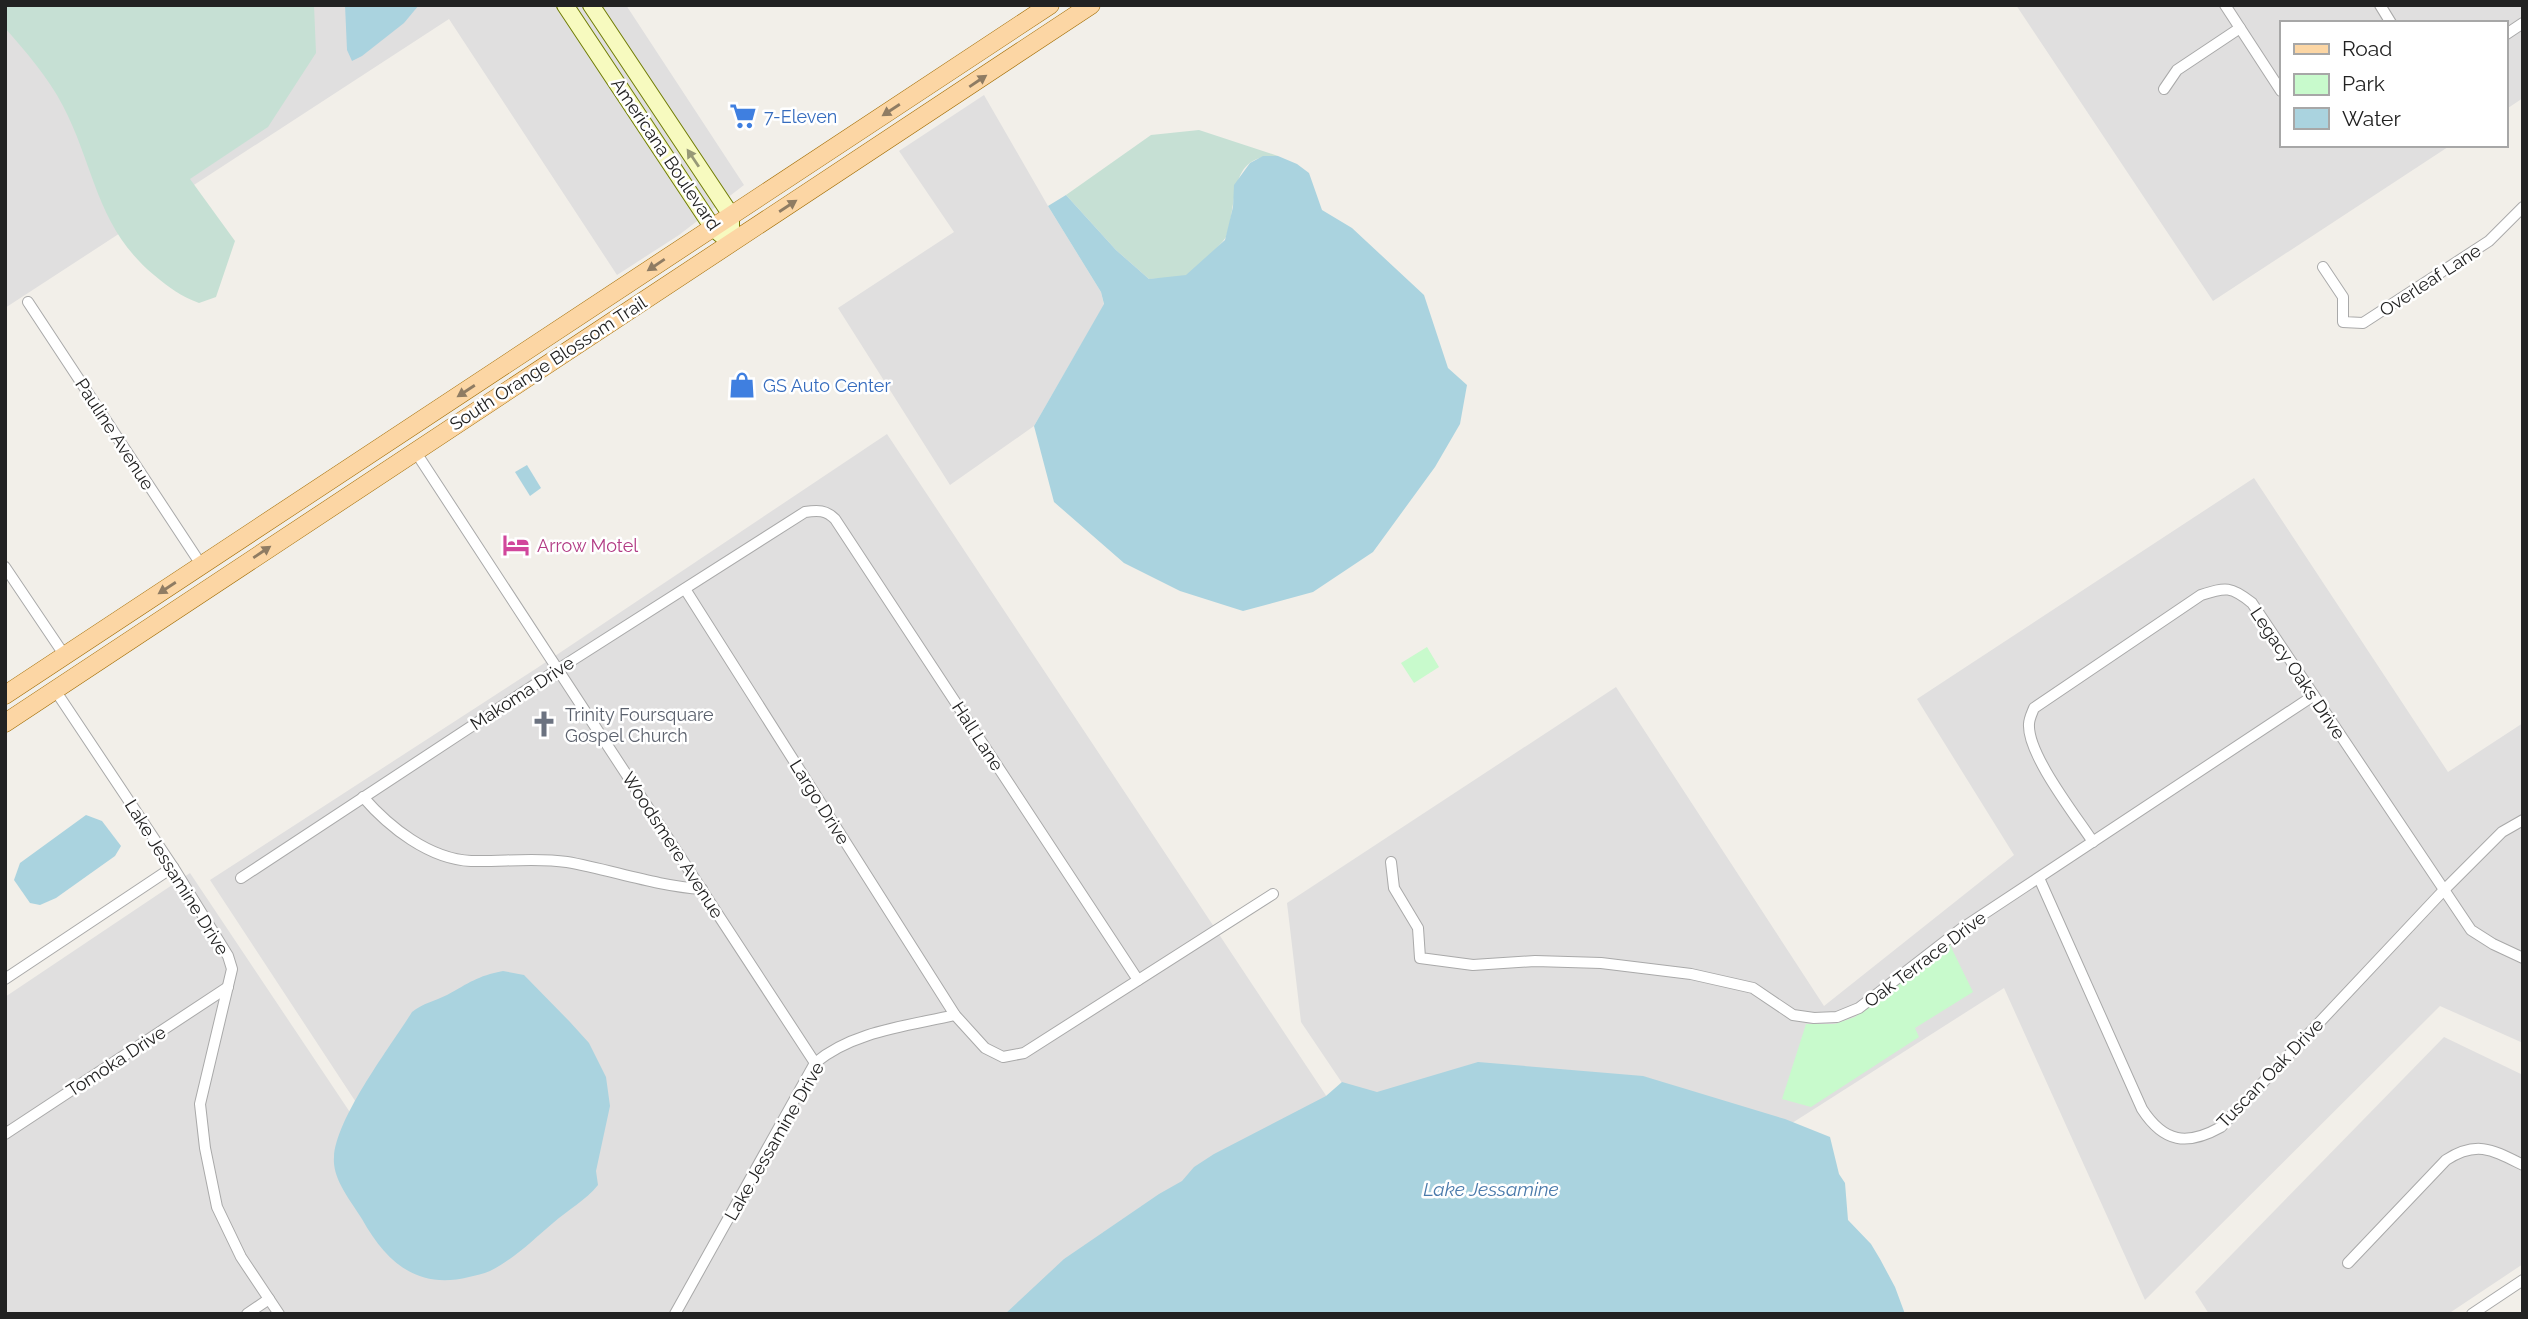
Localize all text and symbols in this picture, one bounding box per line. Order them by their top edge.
legend [2280,21,2507,147]
text: Road [2342,36,2392,61]
text: Park [2342,71,2385,96]
street label: Americana Boulevard [607,74,725,234]
one-way arrow [969,74,987,88]
supermarket icon: 7-Eleven [728,101,758,131]
one-way arrow [882,103,900,117]
place label: 7-Eleven [764,106,837,127]
text: Water [2342,106,2401,131]
one-way arrow [687,149,700,168]
one-way arrow [778,199,797,212]
street label: Overleaf Lane [2375,239,2485,320]
one-way arrow [647,258,665,272]
street label: South Orange Blossom Trail [446,291,650,435]
shop icon: GS Auto Center [727,370,757,400]
street label: Pauline Avenue [71,374,159,494]
place label: GS Auto Center [763,375,891,396]
one-way arrow [457,384,475,398]
hotel icon: Arrow Motel [501,530,531,560]
place label: Arrow Motel [537,535,638,556]
one-way arrow [253,546,272,559]
one-way arrow [158,582,177,595]
street label: Legacy Oaks Drive [2246,603,2350,743]
street label: Makoma Drive [466,652,578,734]
street label: Hall Lane [948,697,1008,775]
place label: Trinity Foursquare Gospel Church [565,704,714,746]
church icon: Trinity Foursquare Gospel Church [529,709,559,739]
street label: Largo Drive [786,756,854,849]
street label: Woodsmere Avenue [618,768,728,922]
street label: Lake Jessamine Drive [121,795,234,959]
street label: Oak Terrace Drive [1860,906,1990,1012]
street label: Tuscan Oak Drive [2212,1014,2328,1132]
street label: Tomoka Drive [63,1021,170,1101]
street label: Lake Jessamine Drive [720,1058,828,1224]
water label: Lake Jessamine [1423,1178,1559,1200]

